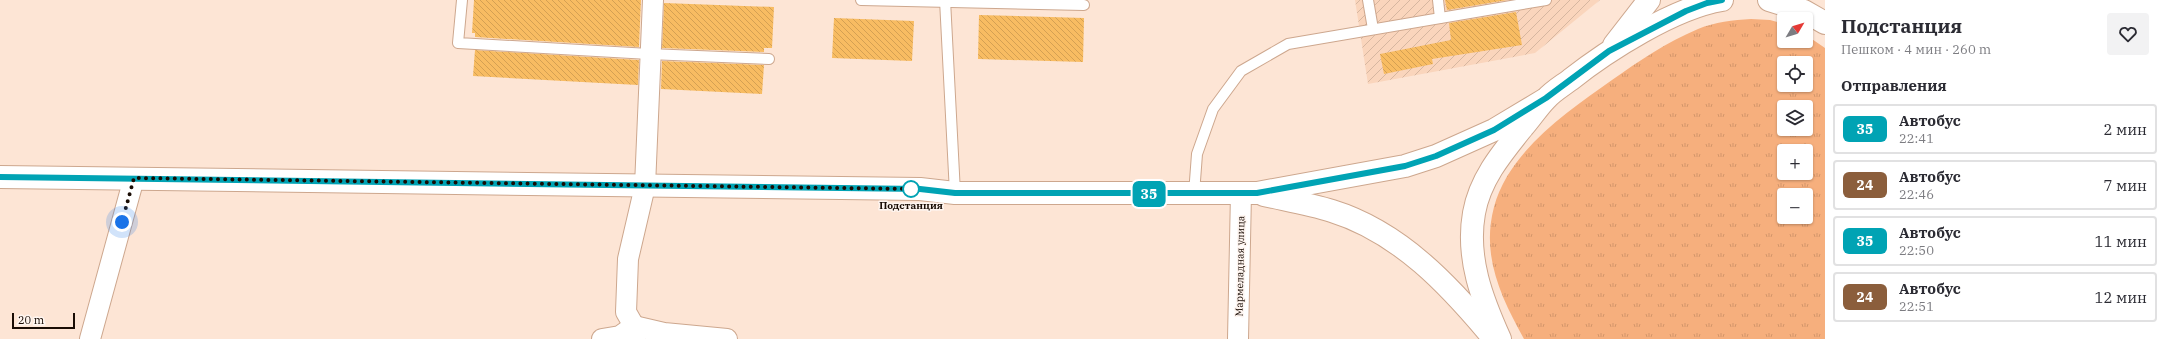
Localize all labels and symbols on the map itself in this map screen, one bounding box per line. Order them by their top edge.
north arrow [1777,12,1813,48]
marker: Подстанция [902,180,920,198]
line badge: 35 [1131,181,1167,207]
place label: Подстанция [879,199,943,212]
your location [112,212,132,232]
street label: Мармеладная улица [1233,215,1247,316]
scale bar [12,311,75,330]

